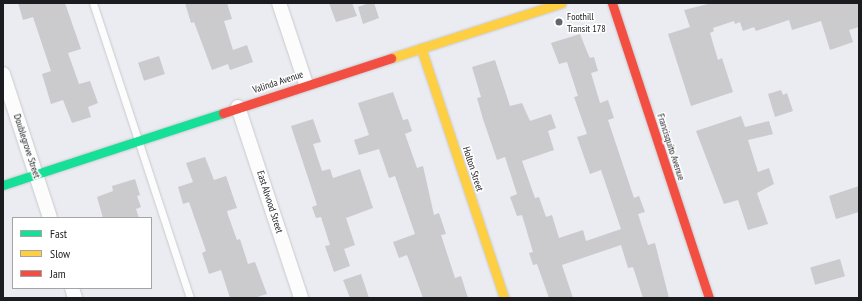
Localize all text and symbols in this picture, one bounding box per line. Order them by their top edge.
place label: Foothill Transit 178 [567,10,606,34]
marker: Foothill Transit 178 [554,17,564,27]
street label: Valinda Avenue [251,68,305,96]
street label: Doublegrove Street [11,112,43,180]
street label: Francisquito Avenue [655,112,687,182]
street label: Holton Street [460,145,486,193]
street label: East Alwood Street [254,169,286,235]
legend [12,217,152,289]
text: Fast [50,226,67,241]
text: Slow [50,246,70,261]
text: Jam [50,266,66,281]

